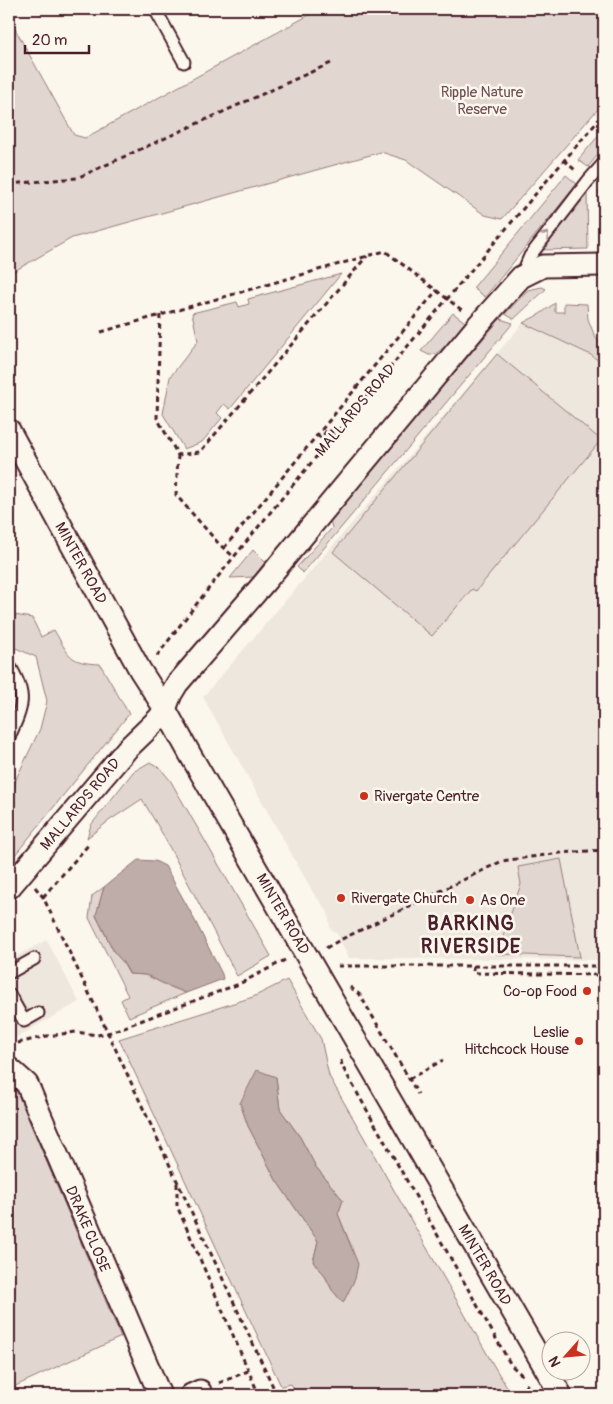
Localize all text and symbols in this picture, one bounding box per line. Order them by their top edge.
scale bar [25,22,89,54]
text: 20 m [32,31,67,50]
park label: Ripple Nature Reserve [441,83,524,119]
one-way arrow [540,231,549,241]
street label: MALLARDS ROAD [311,360,400,460]
street label: MINTER ROAD [50,519,111,607]
street label: MALLARDS ROAD [36,754,125,854]
place label: Rivergate Centre [374,787,480,806]
marker: Rivergate Centre [358,790,370,802]
street label: MINTER ROAD [252,870,313,958]
place label: Rivergate Church [351,889,457,908]
place label: As One [480,891,526,910]
marker: Rivergate Church [335,892,347,904]
marker: As One [464,894,476,906]
district label: BARKING RIVERSIDE [421,911,521,959]
place label: Co-op Food [503,982,577,1001]
marker: Co-op Food [581,985,593,997]
place label: Leslie Hitchcock House [464,1023,570,1059]
marker: Leslie Hitchcock House [573,1035,585,1047]
street label: DRAKE CLOSE [61,1183,114,1275]
street label: MINTER ROAD [454,1221,515,1309]
north arrow [540,1332,590,1382]
text: N [545,1354,565,1370]

